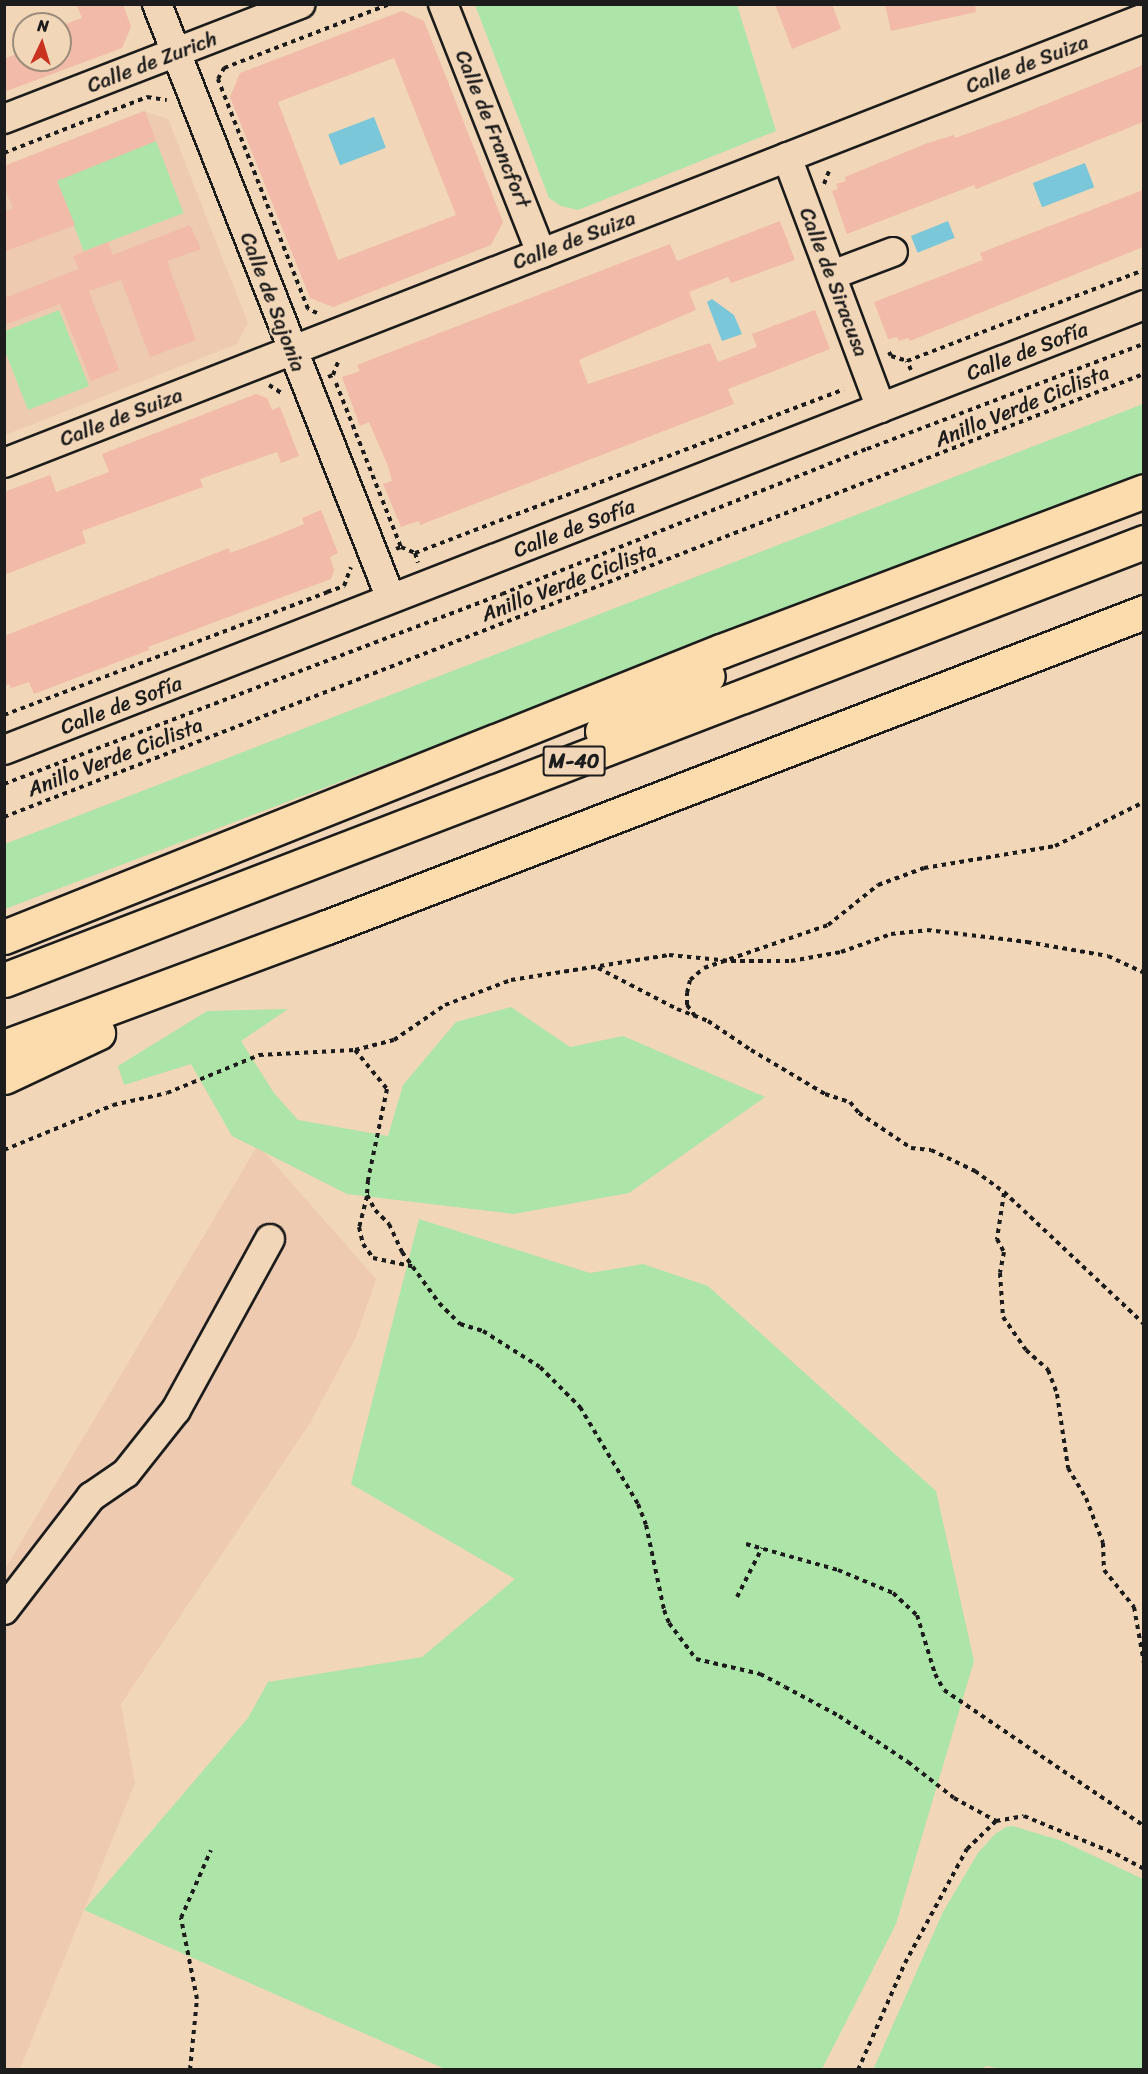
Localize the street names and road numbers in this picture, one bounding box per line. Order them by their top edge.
street label: Calle de Zurich [83,26,221,98]
street label: Calle de Suiza [962,29,1092,99]
street label: Calle de Francfort [450,46,536,212]
street label: Calle de Siracusa [794,204,874,360]
street label: Calle de Suiza [509,205,639,275]
street label: Calle de Sajonia [235,228,311,376]
street label: Calle de Sofía [962,316,1092,386]
street label: Anillo Verde Ciclista [931,359,1113,453]
street label: Calle de Suiza [56,382,186,452]
street label: Calle de Sofía [509,493,639,563]
street label: Anillo Verde Ciclista [478,537,660,627]
street label: Calle de Sofía [56,670,186,740]
street label: Anillo Verde Ciclista [24,712,206,802]
road number: M-40 [542,744,606,778]

